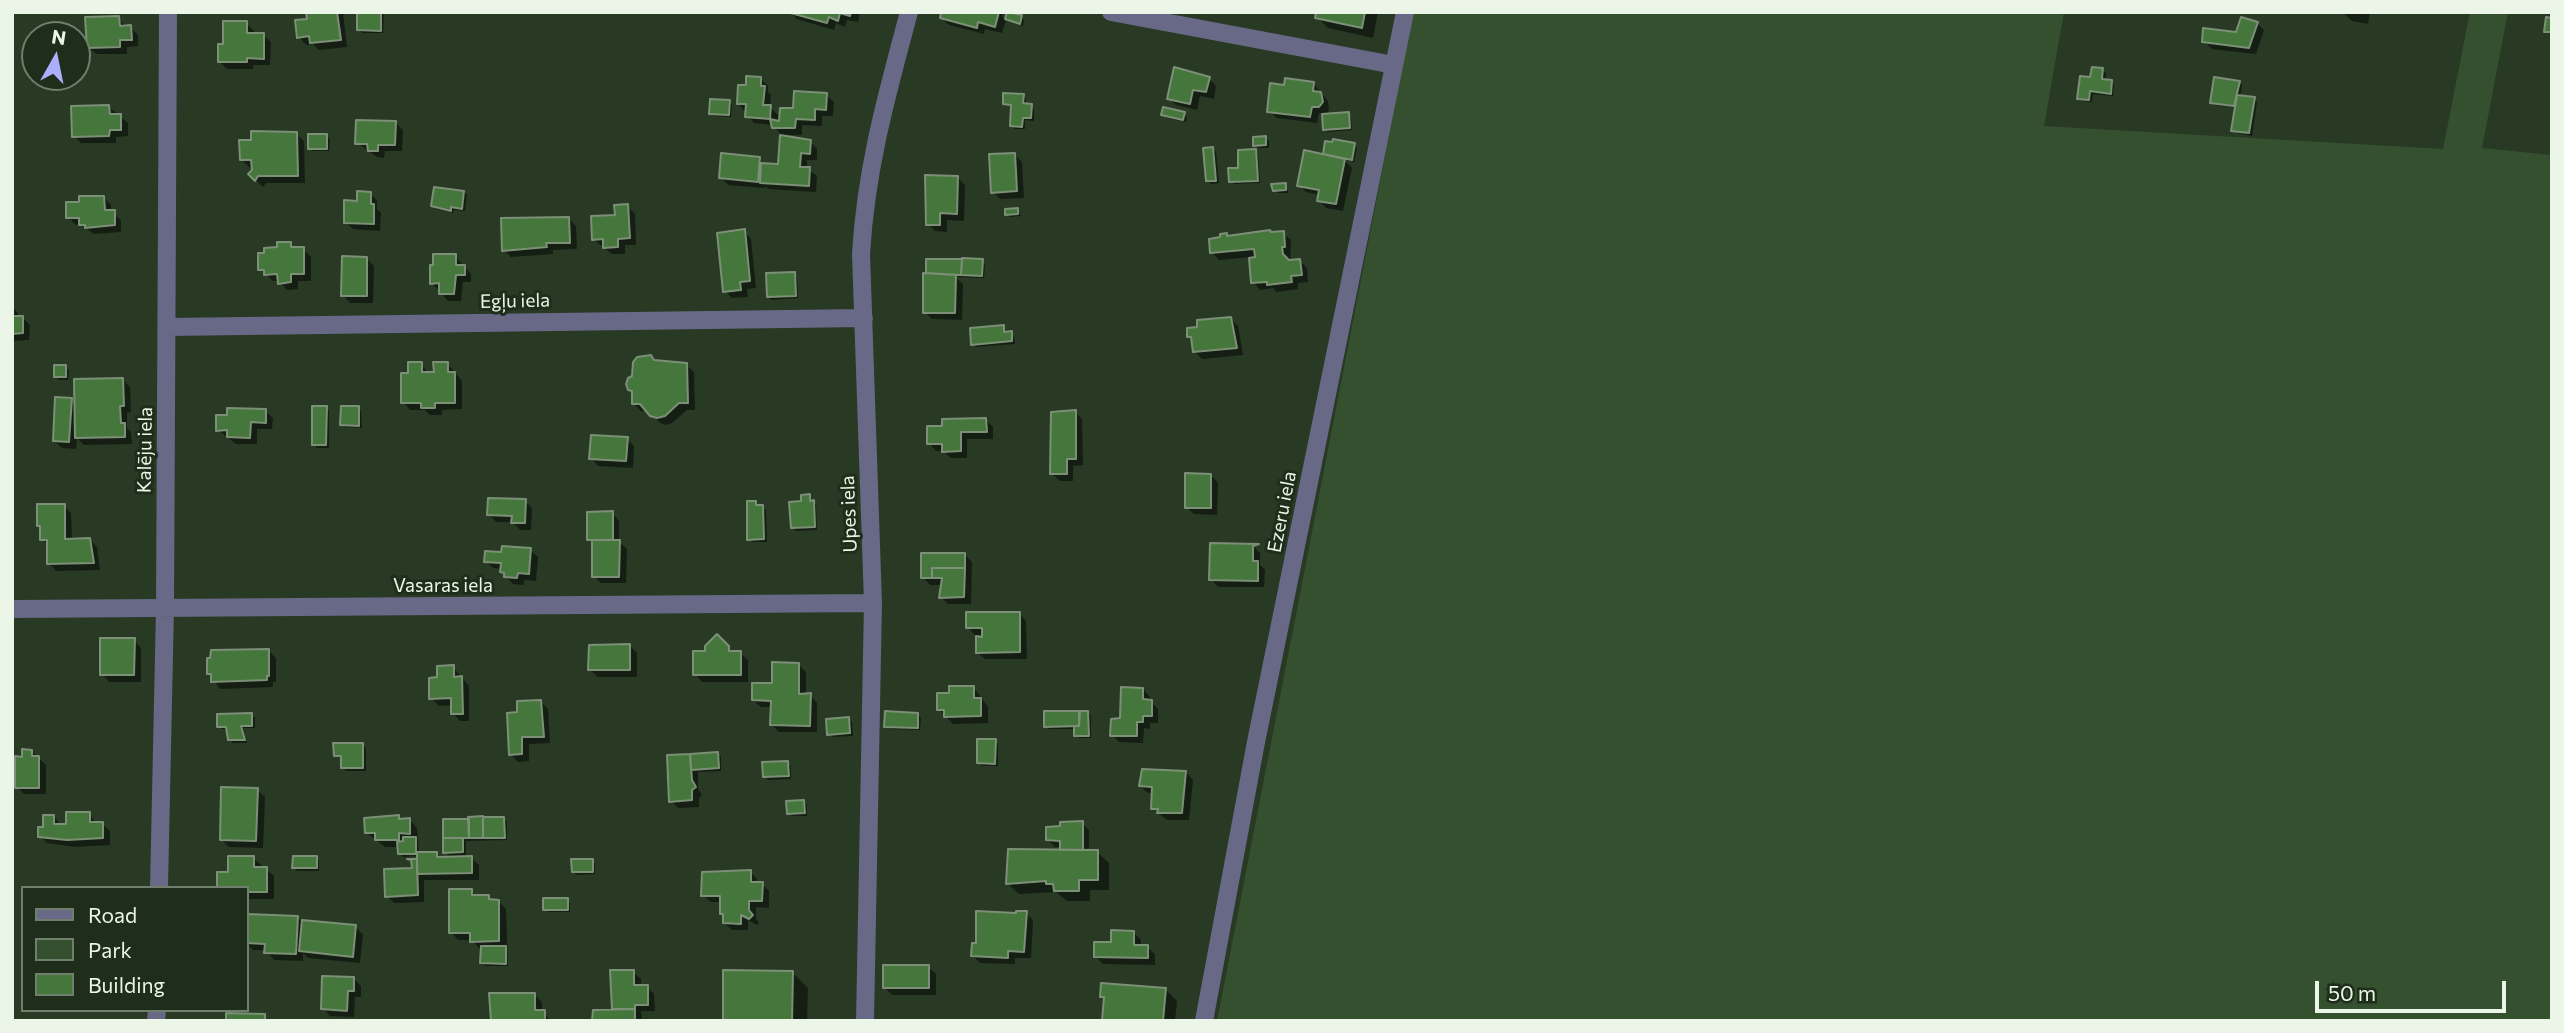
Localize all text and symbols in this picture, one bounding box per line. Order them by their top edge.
north arrow [21,21,91,91]
text: N [50,24,68,49]
street label: Egļu iela [480,289,550,313]
street label: Kalēju iela [133,407,157,493]
street label: Ezeru iela [1263,469,1301,555]
street label: Upes iela [836,475,862,553]
street label: Vasaras iela [393,575,493,597]
legend [21,886,248,1012]
text: Road [88,902,137,927]
text: Park [88,937,132,962]
scale bar [2319,967,2510,1011]
text: Building [88,972,165,997]
text: 50 m [2328,980,2376,1005]

